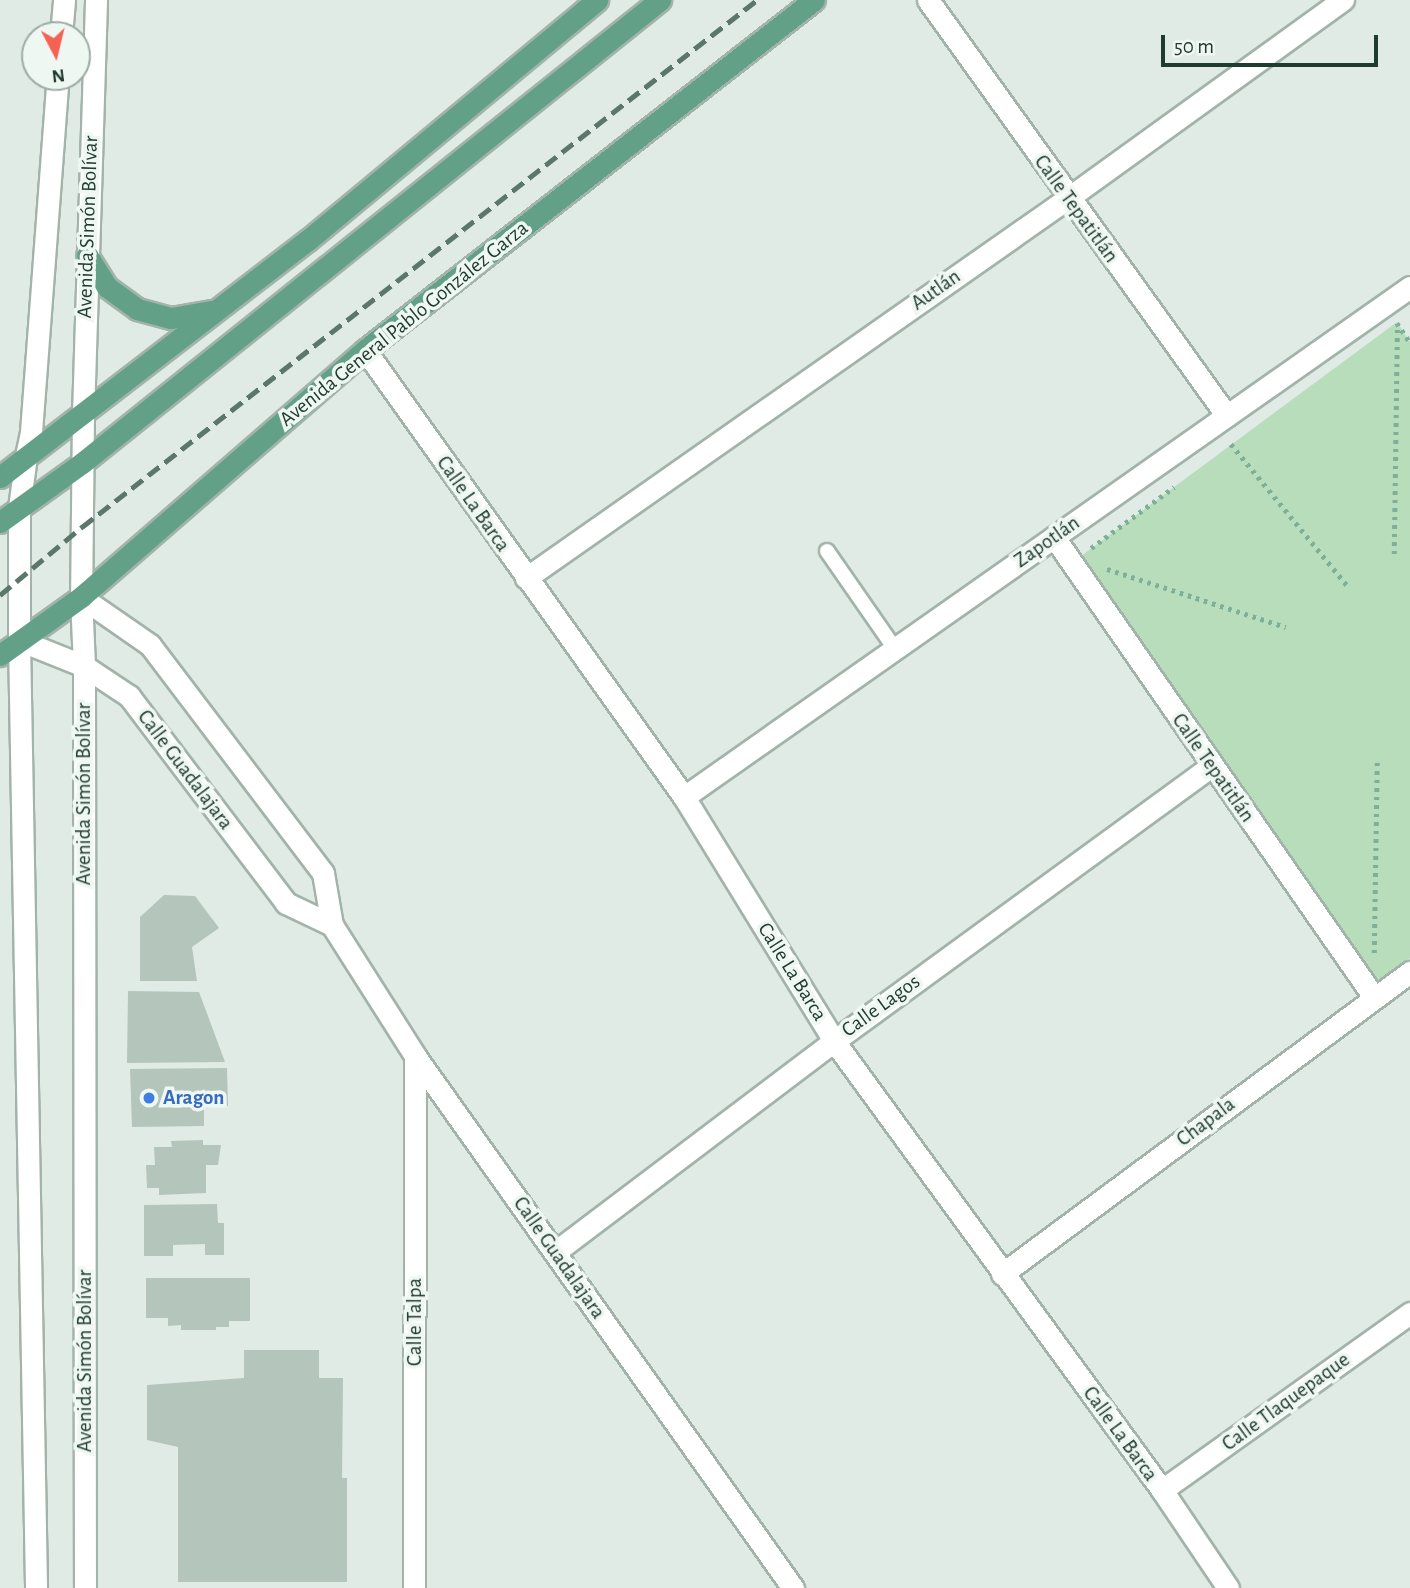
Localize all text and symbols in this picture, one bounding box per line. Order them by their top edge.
north arrow [21,21,91,91]
scale bar [1165,21,1382,65]
text: 50 m [1174,36,1214,57]
text: N [51,65,66,86]
street label: Avenida Simón Bolívar [72,135,104,319]
street label: Calle Tepatitlán [1028,150,1124,268]
street label: Avenida General Pablo González Garza [275,216,533,432]
street label: Autlán [906,264,966,316]
street label: Calle La Barca [431,451,515,557]
street label: Zapotlán [1009,510,1085,574]
street label: Avenida Simón Bolívar [71,703,97,885]
street label: Calle Guadalajara [132,705,238,835]
street label: Calle Tepatitlán [1166,709,1260,827]
street label: Calle La Barca [752,918,832,1026]
street label: Calle Lagos [837,969,925,1043]
place label: Aragon [163,1085,224,1111]
marker: Aragon [141,1090,157,1106]
street label: Chapala [1172,1092,1240,1152]
street label: Calle Guadalajara [508,1192,610,1324]
street label: Avenida Simón Bolívar [72,1270,98,1452]
street label: Calle Talpa [402,1278,428,1366]
street label: Calle Tlaquepaque [1217,1347,1355,1457]
street label: Calle La Barca [1077,1382,1163,1486]

